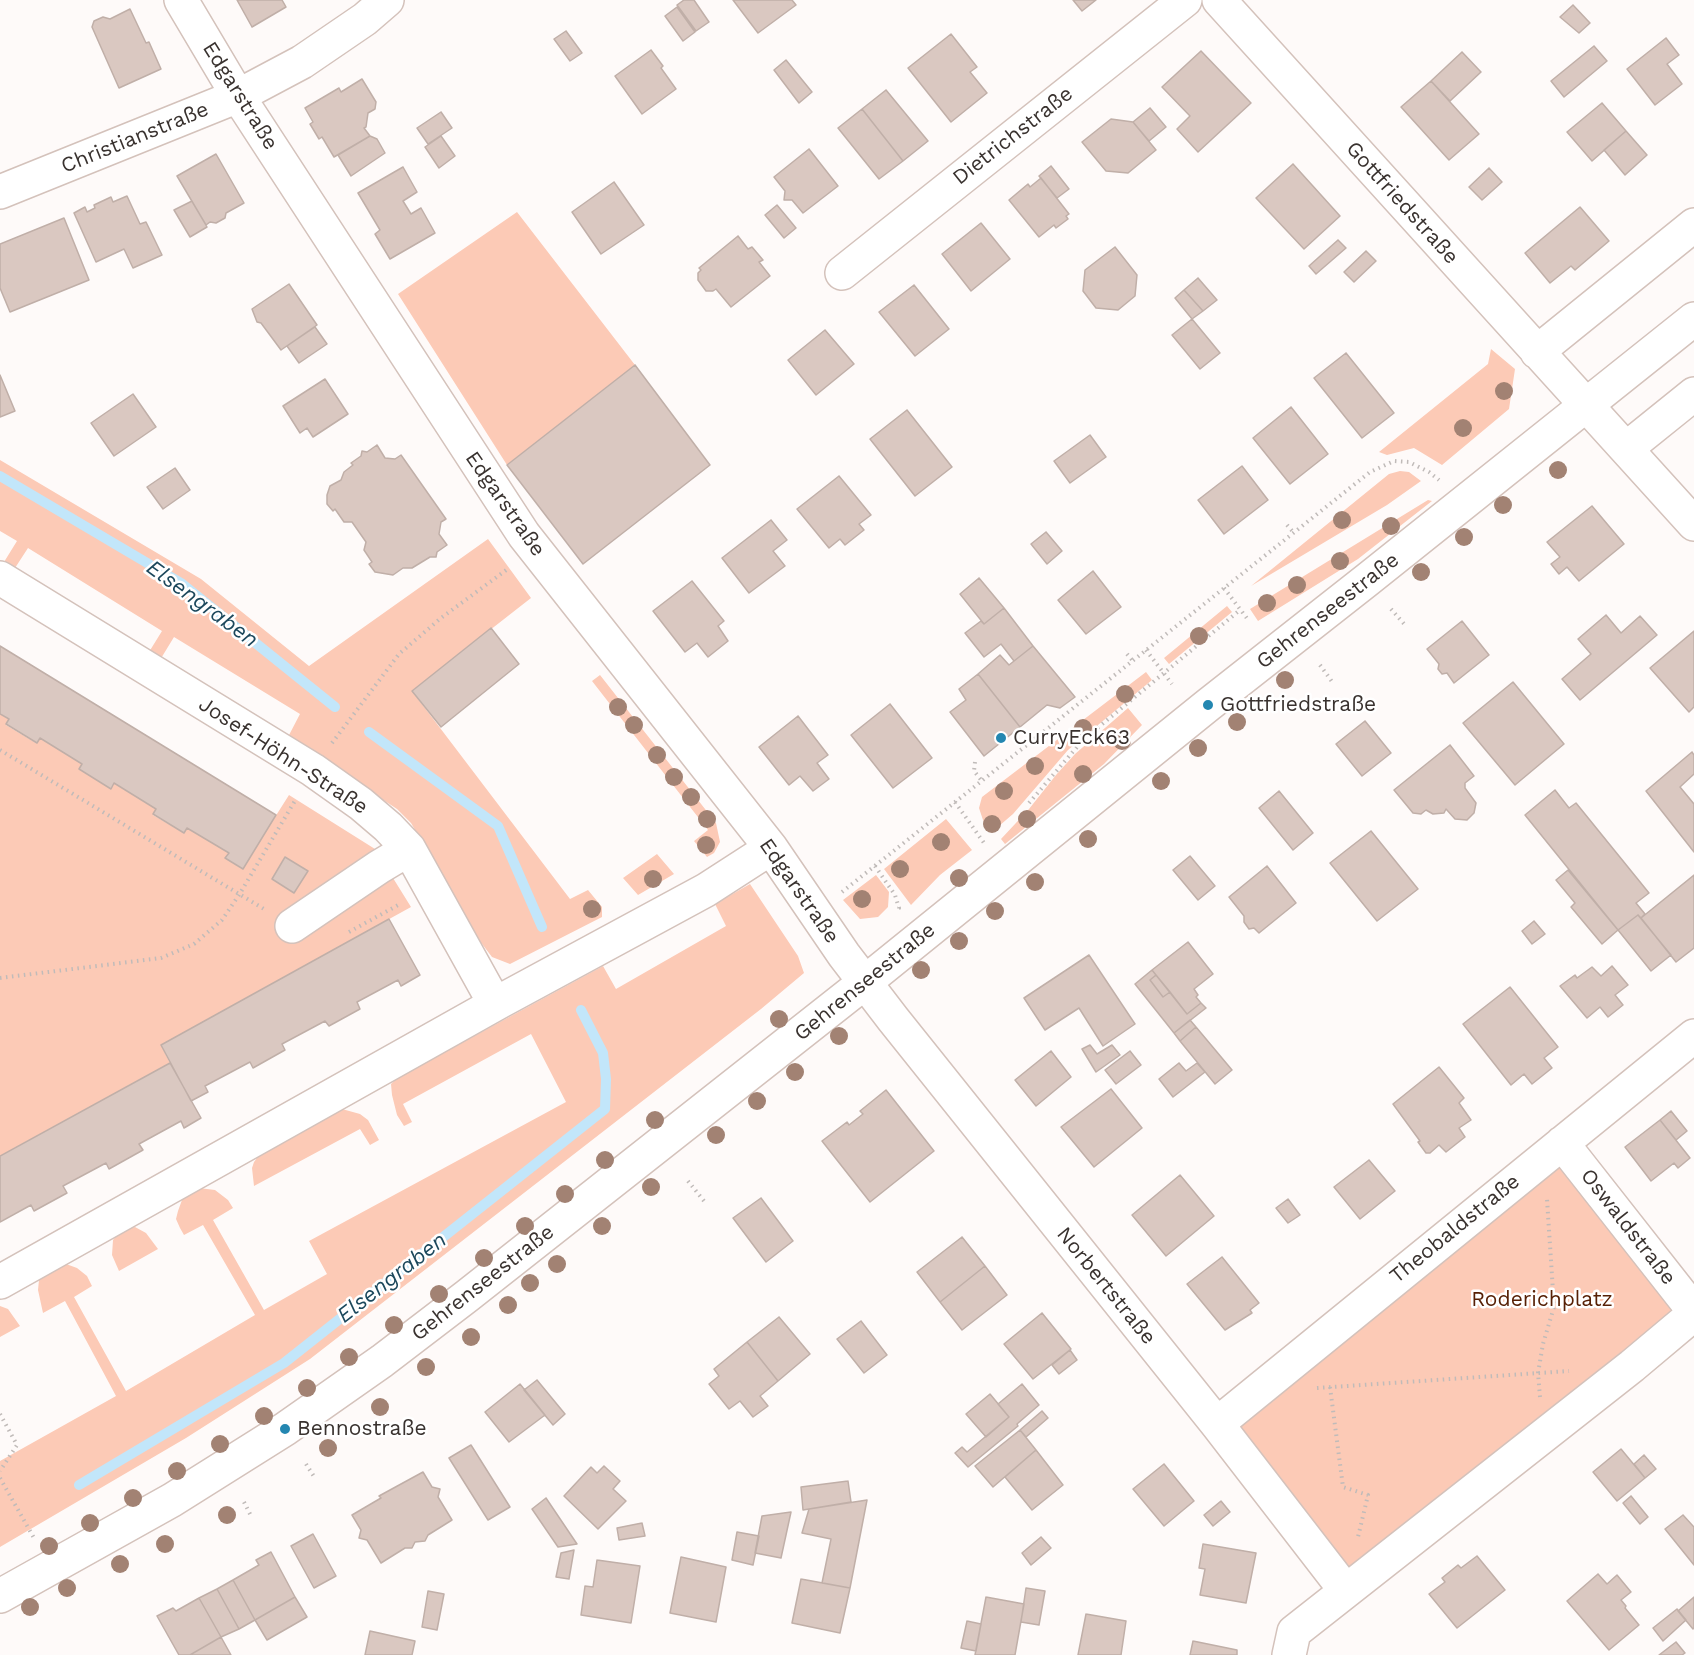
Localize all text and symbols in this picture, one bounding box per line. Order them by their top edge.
street label: Edgarstraße [197,37,283,155]
street label: Dietrichstraße [948,81,1078,191]
street label: Christianstraße [57,97,213,179]
street label: Gottfriedstraße [1340,137,1464,269]
street label: Edgarstraße [460,447,550,561]
street label: Gehrenseestraße [1252,547,1404,675]
water label: Elsengraben [141,555,263,653]
street label: Josef-Höhn-Straße [194,692,372,820]
place label: Gottfriedstraße [1220,692,1376,718]
marker: Gottfriedstraße [1201,698,1215,712]
place label: CurryEck63 [1013,725,1130,751]
marker: CurryEck63 [994,731,1008,745]
street label: Edgarstraße [754,834,844,948]
street label: Gehrenseestraße [789,917,941,1047]
street label: Oswaldstraße [1575,1164,1681,1290]
street label: Theobaldstraße [1385,1169,1525,1289]
street label: Gehrenseestraße [407,1219,559,1347]
street label: Norbertstraße [1051,1222,1161,1350]
water label: Elsengraben [332,1227,452,1329]
park label: Roderichplatz [1471,1287,1613,1313]
place label: Bennostraße [297,1416,427,1442]
marker: Bennostraße [278,1422,292,1436]

